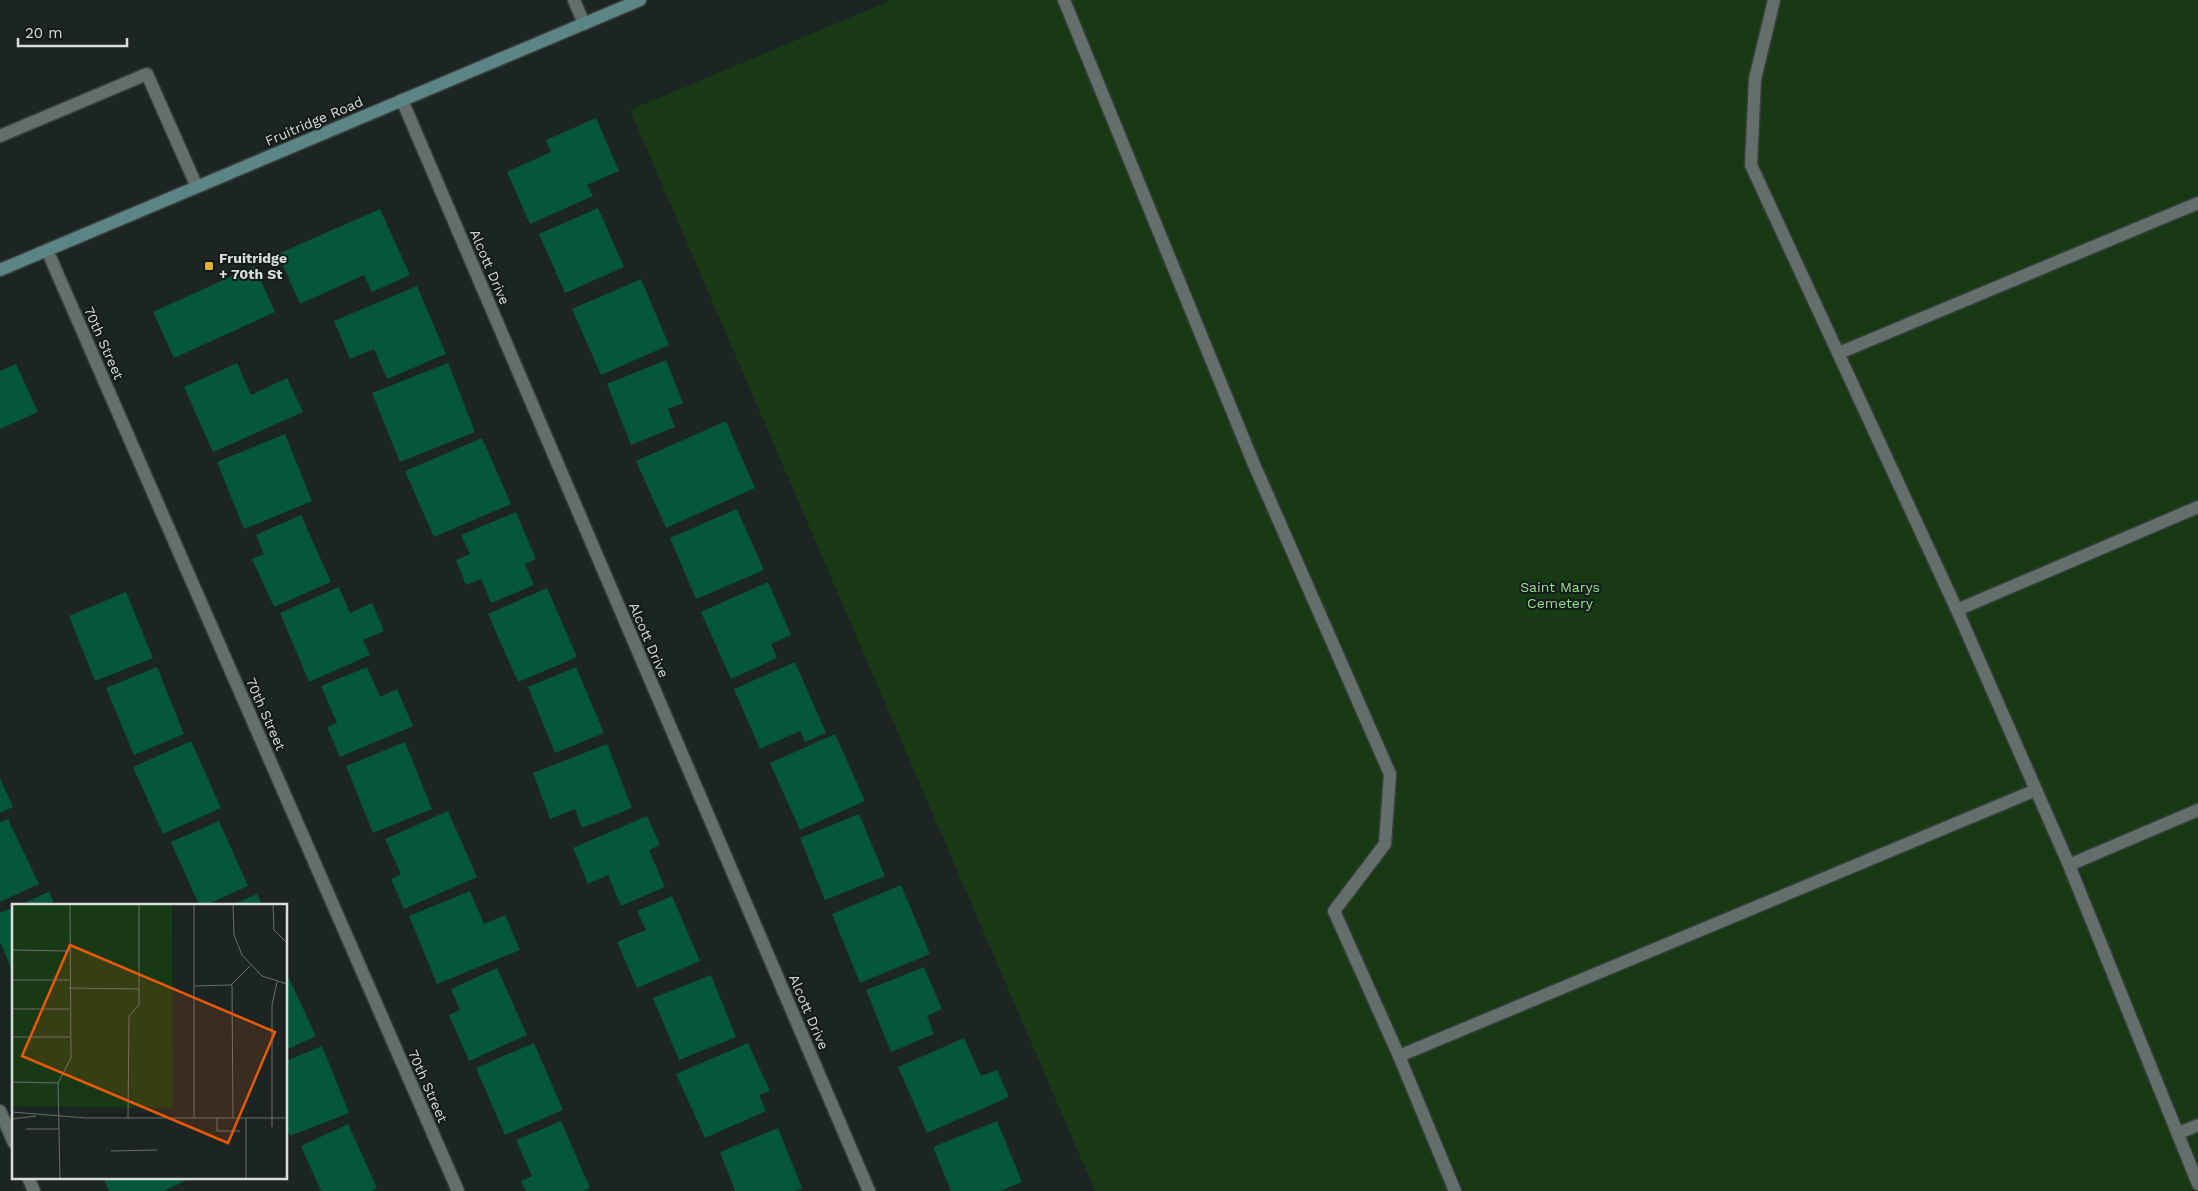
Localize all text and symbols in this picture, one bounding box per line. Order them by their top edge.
scale bar [18,15,126,47]
text: 20 m [25,24,63,42]
street label: Fruitridge Road [263,93,365,149]
street label: Alcott Drive [467,227,513,307]
place label: Fruitridge + 70th St [219,250,287,282]
marker: Fruitridge + 70th St [203,260,215,272]
street label: 70th Street [81,304,127,382]
park label: Saint Marys Cemetery [1520,579,1600,611]
street label: Alcott Drive [626,600,672,680]
street label: 70th Street [243,675,289,753]
inset map [12,904,288,1178]
street label: Alcott Drive [786,972,832,1052]
street label: 70th Street [405,1047,451,1125]

